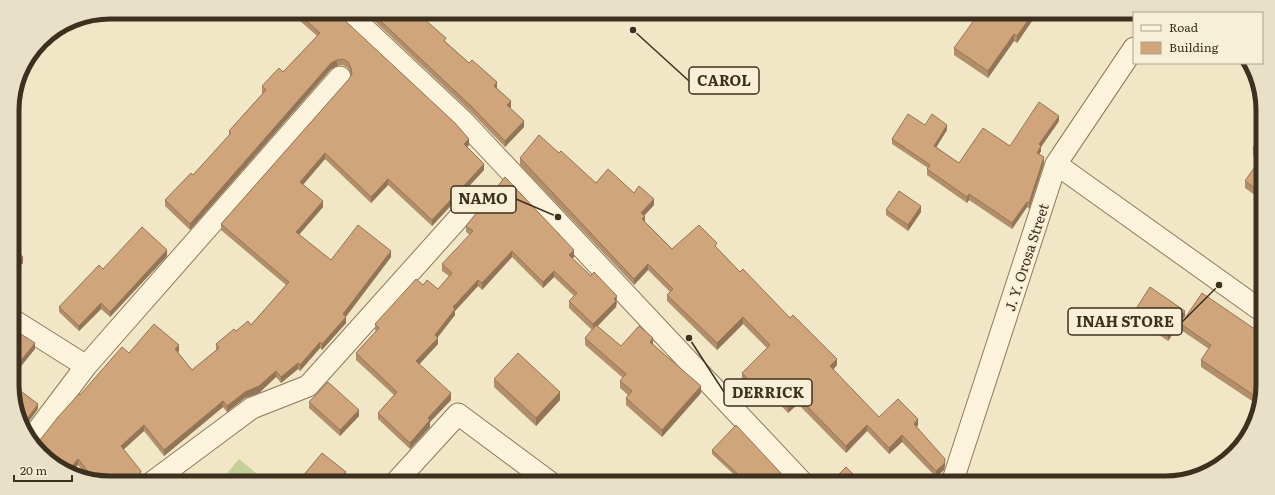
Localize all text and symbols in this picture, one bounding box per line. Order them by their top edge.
legend [1133,12,1263,64]
text: Road [1169,18,1199,36]
text: Building [1169,38,1219,56]
callout: CAROL [689,67,759,94]
text: CAROL [697,68,751,91]
callout: NAMO [451,186,516,213]
text: NAMO [458,186,508,209]
street label: J. Y. Orosa Street [999,200,1053,314]
callout: INAH STORE [1068,308,1182,335]
text: INAH STORE [1076,309,1174,332]
callout: DERRICK [724,379,812,406]
text: DERRICK [732,380,805,403]
scale bar [14,457,72,483]
text: 20 m [20,461,47,479]

